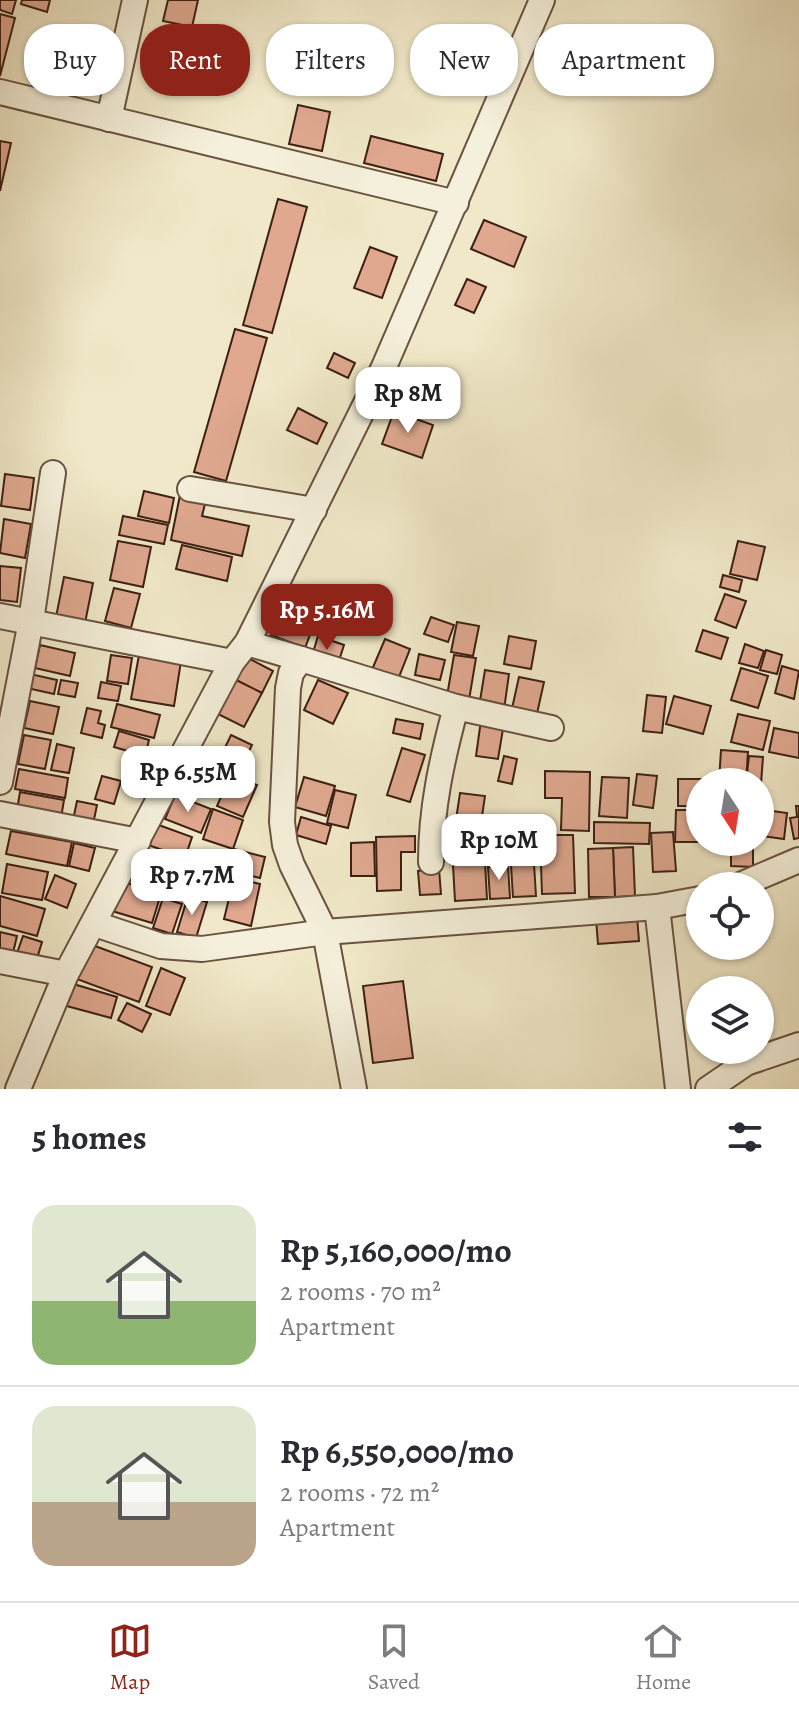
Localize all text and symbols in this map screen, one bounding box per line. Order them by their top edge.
chip: Buy [24,24,124,96]
chip: Rent [140,24,250,96]
chip: Filters [266,24,394,96]
chip: New [410,24,518,96]
chip: Apartment [534,24,714,96]
pin: Rp 8M [352,367,464,435]
text: Rp 8M [374,375,442,410]
pin: Rp 5.16M [244,584,410,652]
text: Rp 5.16M [279,592,375,627]
pin: Rp 6.55M [105,746,271,814]
text: Rp 6.55M [139,754,237,789]
north arrow [686,768,774,856]
map controls [686,768,774,1064]
pin: Rp 10M [434,814,564,882]
text: Rp 10M [460,822,538,857]
pin: Rp 7.7M [118,849,266,917]
text: Rp 7.7M [149,857,235,892]
button: locate [686,872,774,960]
button: layers [686,976,774,1064]
text: 5 homes [32,1114,147,1161]
icon: filters [723,1115,767,1159]
text: Rp 5,160,000/mo [280,1227,512,1274]
icon: home [96,1237,192,1333]
text: 2 rooms · 70 m² [280,1274,441,1309]
text: Apartment [280,1309,395,1344]
text: Rp 6,550,000/mo [280,1428,514,1475]
icon: home [96,1438,192,1534]
text: 2 rooms · 72 m² [280,1475,439,1510]
text: Apartment [280,1510,395,1545]
tab: Map [108,1619,152,1697]
tab: Saved [368,1619,420,1697]
tab: Home [636,1619,691,1697]

